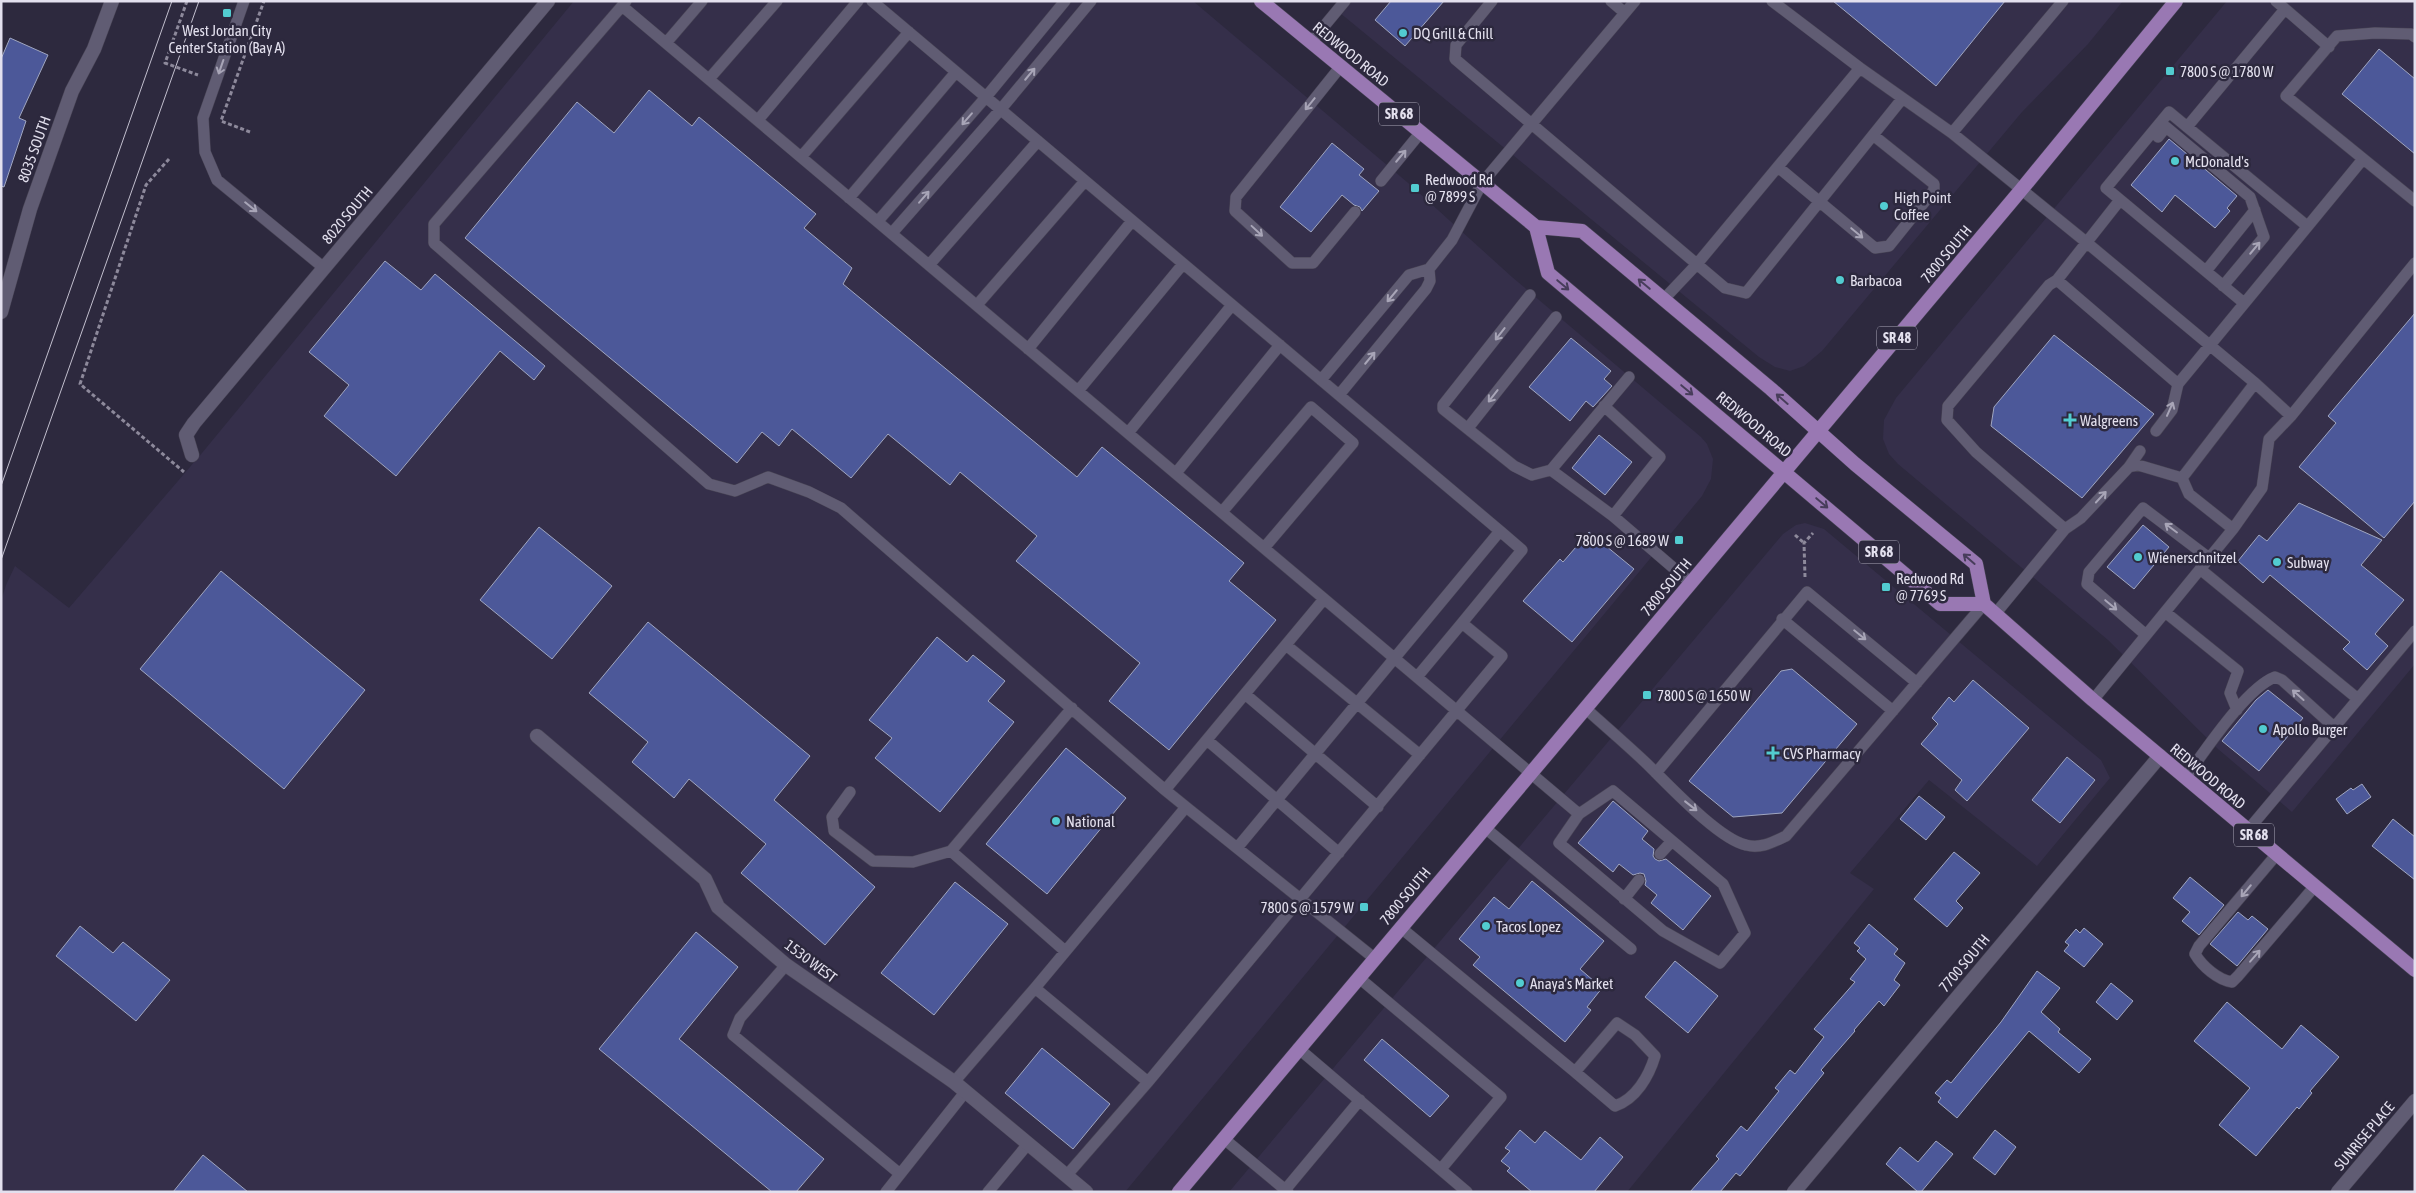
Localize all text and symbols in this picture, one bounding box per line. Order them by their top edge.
marker: West Jordan City Center Station (Bay A) [221,7,233,19]
street label: REDWOOD ROAD [1310,18,1392,90]
place label: West Jordan City Center Station (Bay A) [169,22,285,56]
place label: DQ Grill & Chill [1413,25,1493,42]
marker: DQ Grill & Chill [1397,27,1409,39]
one-way arrow [216,58,225,74]
place label: 7800 S @ 1780 W [2180,63,2274,80]
marker: 7800 S @ 1780 W [2164,65,2176,77]
one-way arrow [1025,68,1036,81]
one-way arrow [1305,98,1316,111]
road number: SR 68 [1379,102,1419,126]
street label: 8035 SOUTH [14,113,54,185]
one-way arrow [961,113,972,126]
one-way arrow [1395,150,1406,163]
place label: McDonald's [2185,153,2249,170]
marker: McDonald's [2169,155,2181,167]
place label: Redwood Rd @ 7899 S [1425,171,1493,205]
marker: Redwood Rd @ 7899 S [1409,182,1421,194]
street label: 8020 SOUTH [318,183,376,247]
place label: High Point Coffee [1894,189,1951,223]
one-way arrow [918,190,930,203]
marker: High Point Coffee [1878,200,1890,212]
one-way arrow [244,202,257,213]
street label: 7800 SOUTH [1917,222,1975,286]
one-way arrow [1251,225,1264,237]
one-way arrow [1851,227,1864,239]
one-way arrow [2249,242,2260,255]
place label: Barbacoa [1850,272,1902,289]
marker: Barbacoa [1834,274,1846,286]
one-way arrow [1638,278,1651,289]
one-way arrow [1556,280,1569,291]
one-way arrow [1386,290,1397,303]
road number: SR 48 [1877,326,1917,349]
one-way arrow [1495,327,1506,340]
one-way arrow [1365,352,1376,365]
one-way arrow [1681,384,1694,395]
street label: REDWOOD ROAD [1713,388,1795,460]
one-way arrow [1488,389,1499,402]
one-way arrow [1775,393,1788,405]
one-way arrow [2166,402,2176,417]
place label: Walgreens [2080,412,2138,429]
marker: Walgreens [2064,414,2076,426]
one-way arrow [2095,490,2107,503]
one-way arrow [1815,497,1828,508]
one-way arrow [2164,523,2177,534]
place label: 7800 S @ 1689 W [1576,532,1669,549]
marker: 7800 S @ 1689 W [1673,534,1685,546]
road number: SR 68 [1859,540,1899,564]
place label: Wienerschnitzel [2148,549,2237,566]
marker: Wienerschnitzel [2132,551,2144,563]
one-way arrow [1963,553,1976,564]
place label: Subway [2287,554,2329,571]
street label: 7800 SOUTH [1637,555,1695,619]
marker: Subway [2271,556,2283,568]
place label: Redwood Rd @ 7769 S [1896,570,1964,604]
marker: Redwood Rd @ 7769 S [1880,581,1892,593]
one-way arrow [2104,599,2117,610]
one-way arrow [1854,629,1867,640]
place label: 7800 S @ 1650 W [1657,687,1751,704]
marker: 7800 S @ 1650 W [1641,689,1653,701]
one-way arrow [2292,689,2305,701]
place label: Apollo Burger [2273,721,2348,738]
marker: Apollo Burger [2257,723,2269,735]
street label: REDWOOD ROAD [2167,740,2249,812]
place label: CVS Pharmacy [1783,745,1861,762]
marker: CVS Pharmacy [1767,747,1779,759]
one-way arrow [1684,801,1697,812]
place label: National [1066,813,1115,830]
marker: National [1050,815,1062,827]
road number: SR 68 [2234,824,2274,846]
street label: 7800 SOUTH [1376,864,1434,928]
one-way arrow [2240,885,2251,898]
place label: 7800 S @ 1579 W [1261,899,1354,916]
marker: 7800 S @ 1579 W [1358,901,1370,913]
place label: Tacos Lopez [1496,918,1561,935]
marker: Tacos Lopez [1480,920,1492,932]
street label: 7700 SOUTH [1935,931,1993,995]
street label: 1530 WEST [782,936,841,986]
one-way arrow [2249,950,2260,963]
place label: Anaya's Market [1530,975,1613,992]
marker: Anaya's Market [1514,977,1526,989]
street label: SUNRISE PLACE [2331,1098,2398,1174]

